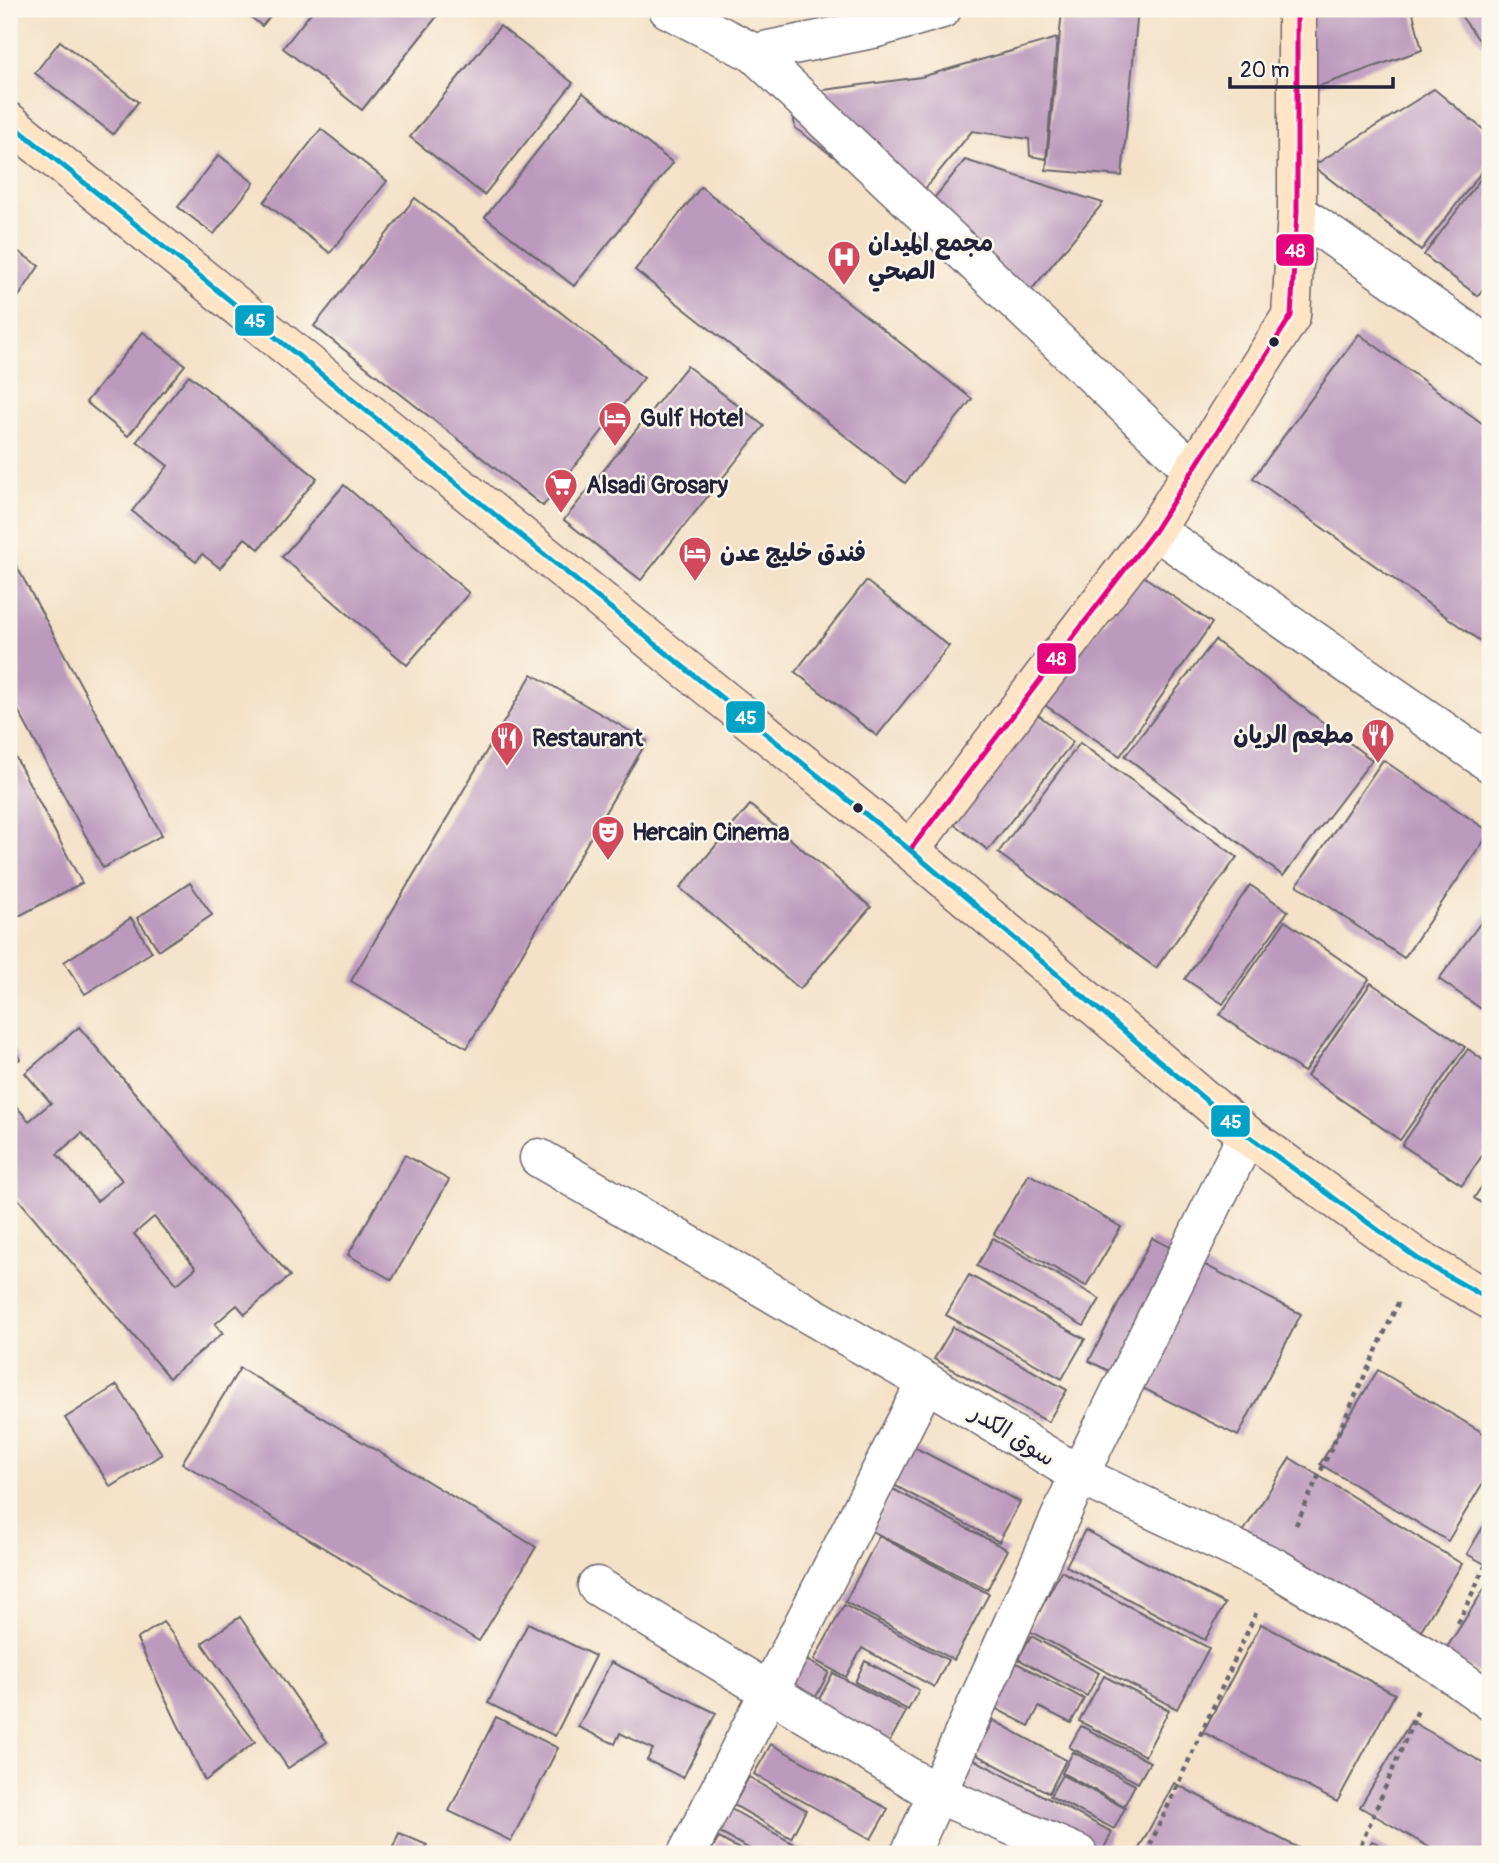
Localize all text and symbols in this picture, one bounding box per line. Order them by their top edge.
scale bar [1230,46,1392,90]
text: 20 m [1240,57,1289,84]
place label: مجمع الميدان الصحي [868,229,993,292]
line badge: 48 [1275,233,1315,267]
hospital icon: مجمع الميدان الصحي [825,238,863,287]
text: 48 [1285,239,1306,263]
line badge: 45 [234,304,275,337]
text: 45 [244,309,266,333]
unlabelled marker [1267,335,1281,349]
hotel icon: Gulf Hotel [596,399,634,448]
place label: Gulf Hotel [640,404,744,433]
supermarket icon: Alsadi Grosary [542,466,580,515]
place label: Alsadi Grosary [586,471,729,500]
hotel icon: فندق خليج عدن [676,534,714,583]
place label: فندق خليج عدن [720,539,866,568]
line badge: 48 [1036,642,1077,675]
text: 48 [1046,647,1067,671]
line badge: 45 [725,700,766,734]
text: 45 [735,706,757,730]
restaurant icon: مطعم الريان [1359,716,1397,765]
restaurant icon: Restaurant [488,719,526,768]
place label: مطعم الريان [1233,721,1354,753]
place label: Restaurant [532,724,644,753]
unlabelled marker [851,801,865,815]
theatre icon: Hercain Cinema [589,813,627,862]
place label: Hercain Cinema [632,818,789,847]
line badge: 45 [1210,1104,1251,1138]
text: 45 [1220,1110,1242,1134]
street label: سوق الكدر [963,1397,1061,1473]

